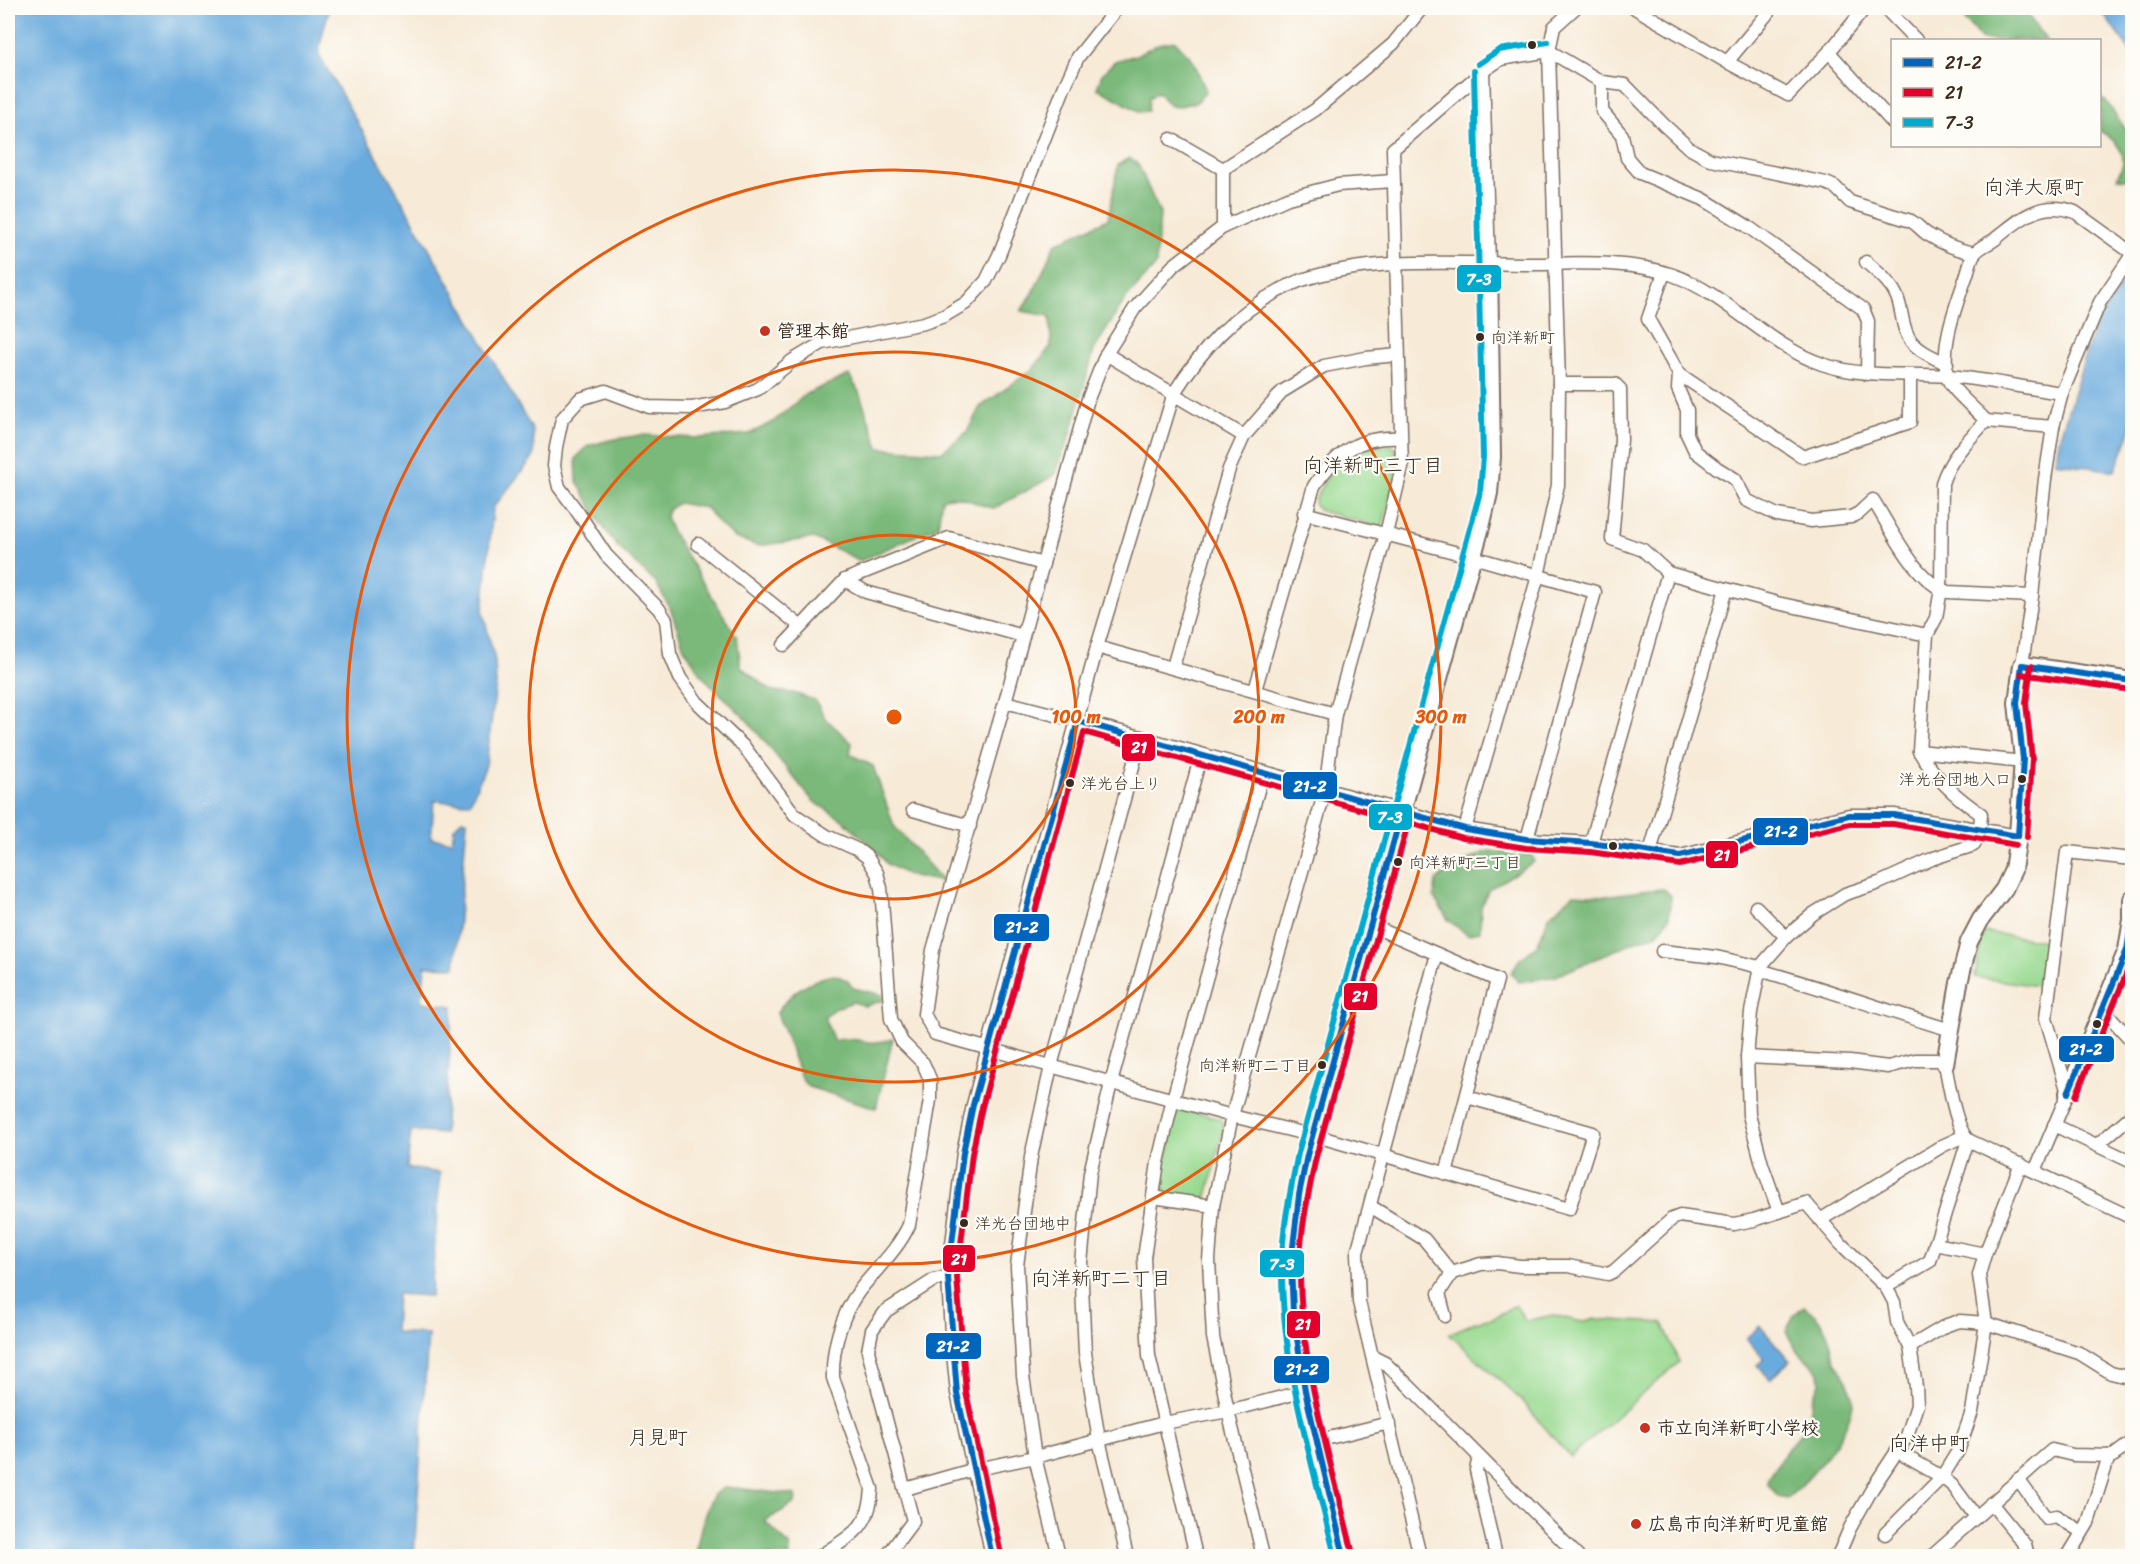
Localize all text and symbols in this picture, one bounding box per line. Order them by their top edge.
unlabelled marker [1526,39,1538,51]
legend [1891,39,2101,147]
text: 21-2 [1945,47,1982,79]
text: 21 [1945,77,1963,109]
text: 7-3 [1945,107,1974,139]
district label: 向洋大原町 [1984,170,2084,205]
line badge: 7-3 [1456,264,1502,293]
text: 7-3 [1466,265,1492,294]
place label: 管理本館 [777,315,849,347]
place label: 向洋新町 [1491,323,1555,352]
marker: 管理本館 [758,324,772,338]
marker: 向洋新町 [1474,331,1486,343]
district label: 向洋新町三丁目 [1303,448,1443,483]
text: 100 m [1052,701,1101,733]
text: 200 m [1232,701,1285,733]
text: 300 m [1414,701,1467,733]
centre of rings [884,707,904,727]
line badge: 21 [1121,733,1156,762]
text: 21 [1130,733,1147,762]
place label: 洋光台団地入口 [1899,765,2011,794]
place label: 洋光台上り [1081,769,1161,798]
line badge: 21-2 [1282,771,1338,800]
text: 21-2 [1293,772,1327,801]
marker: 洋光台団地入口 [2016,773,2028,785]
marker: 洋光台上り [1064,777,1076,789]
line badge: 7-3 [1368,803,1413,831]
text: 7-3 [1377,803,1403,832]
line badge: 21-2 [1752,817,1809,846]
text: 21-2 [1764,817,1798,846]
unlabelled marker [1607,840,1619,852]
line badge: 21 [1705,840,1739,869]
text: 21 [1713,841,1730,870]
place label: 向洋新町三丁目 [1409,848,1521,877]
marker: 向洋新町三丁目 [1392,856,1404,868]
line badge: 21-2 [993,913,1050,942]
text: 21-2 [1005,913,1039,942]
line badge: 21 [1343,982,1378,1011]
text: 21 [1351,982,1368,1011]
unlabelled marker [2091,1018,2103,1030]
line badge: 21-2 [2058,1035,2115,1063]
text: 21-2 [2069,1035,2103,1064]
place label: 向洋新町二丁目 [1199,1051,1311,1080]
marker: 向洋新町二丁目 [1316,1059,1328,1071]
place label: 洋光台団地中 [975,1209,1071,1238]
marker: 洋光台団地中 [958,1217,970,1229]
line badge: 21 [942,1244,976,1273]
text: 21 [950,1245,967,1274]
line badge: 7-3 [1259,1249,1305,1278]
text: 7-3 [1269,1250,1295,1279]
district label: 向洋新町二丁目 [1031,1261,1171,1296]
line badge: 21 [1286,1310,1321,1339]
text: 21 [1294,1310,1311,1339]
line badge: 21-2 [925,1332,982,1360]
text: 21-2 [936,1332,970,1361]
line badge: 21-2 [1273,1355,1330,1384]
text: 21-2 [1285,1355,1319,1384]
place label: 市立向洋新町小学校 [1657,1412,1819,1444]
district label: 月見町 [628,1420,688,1455]
marker: 市立向洋新町小学校 [1638,1421,1652,1435]
district label: 向洋中町 [1889,1426,1969,1461]
place label: 広島市向洋新町児童館 [1648,1508,1828,1540]
marker: 広島市向洋新町児童館 [1629,1517,1643,1531]

